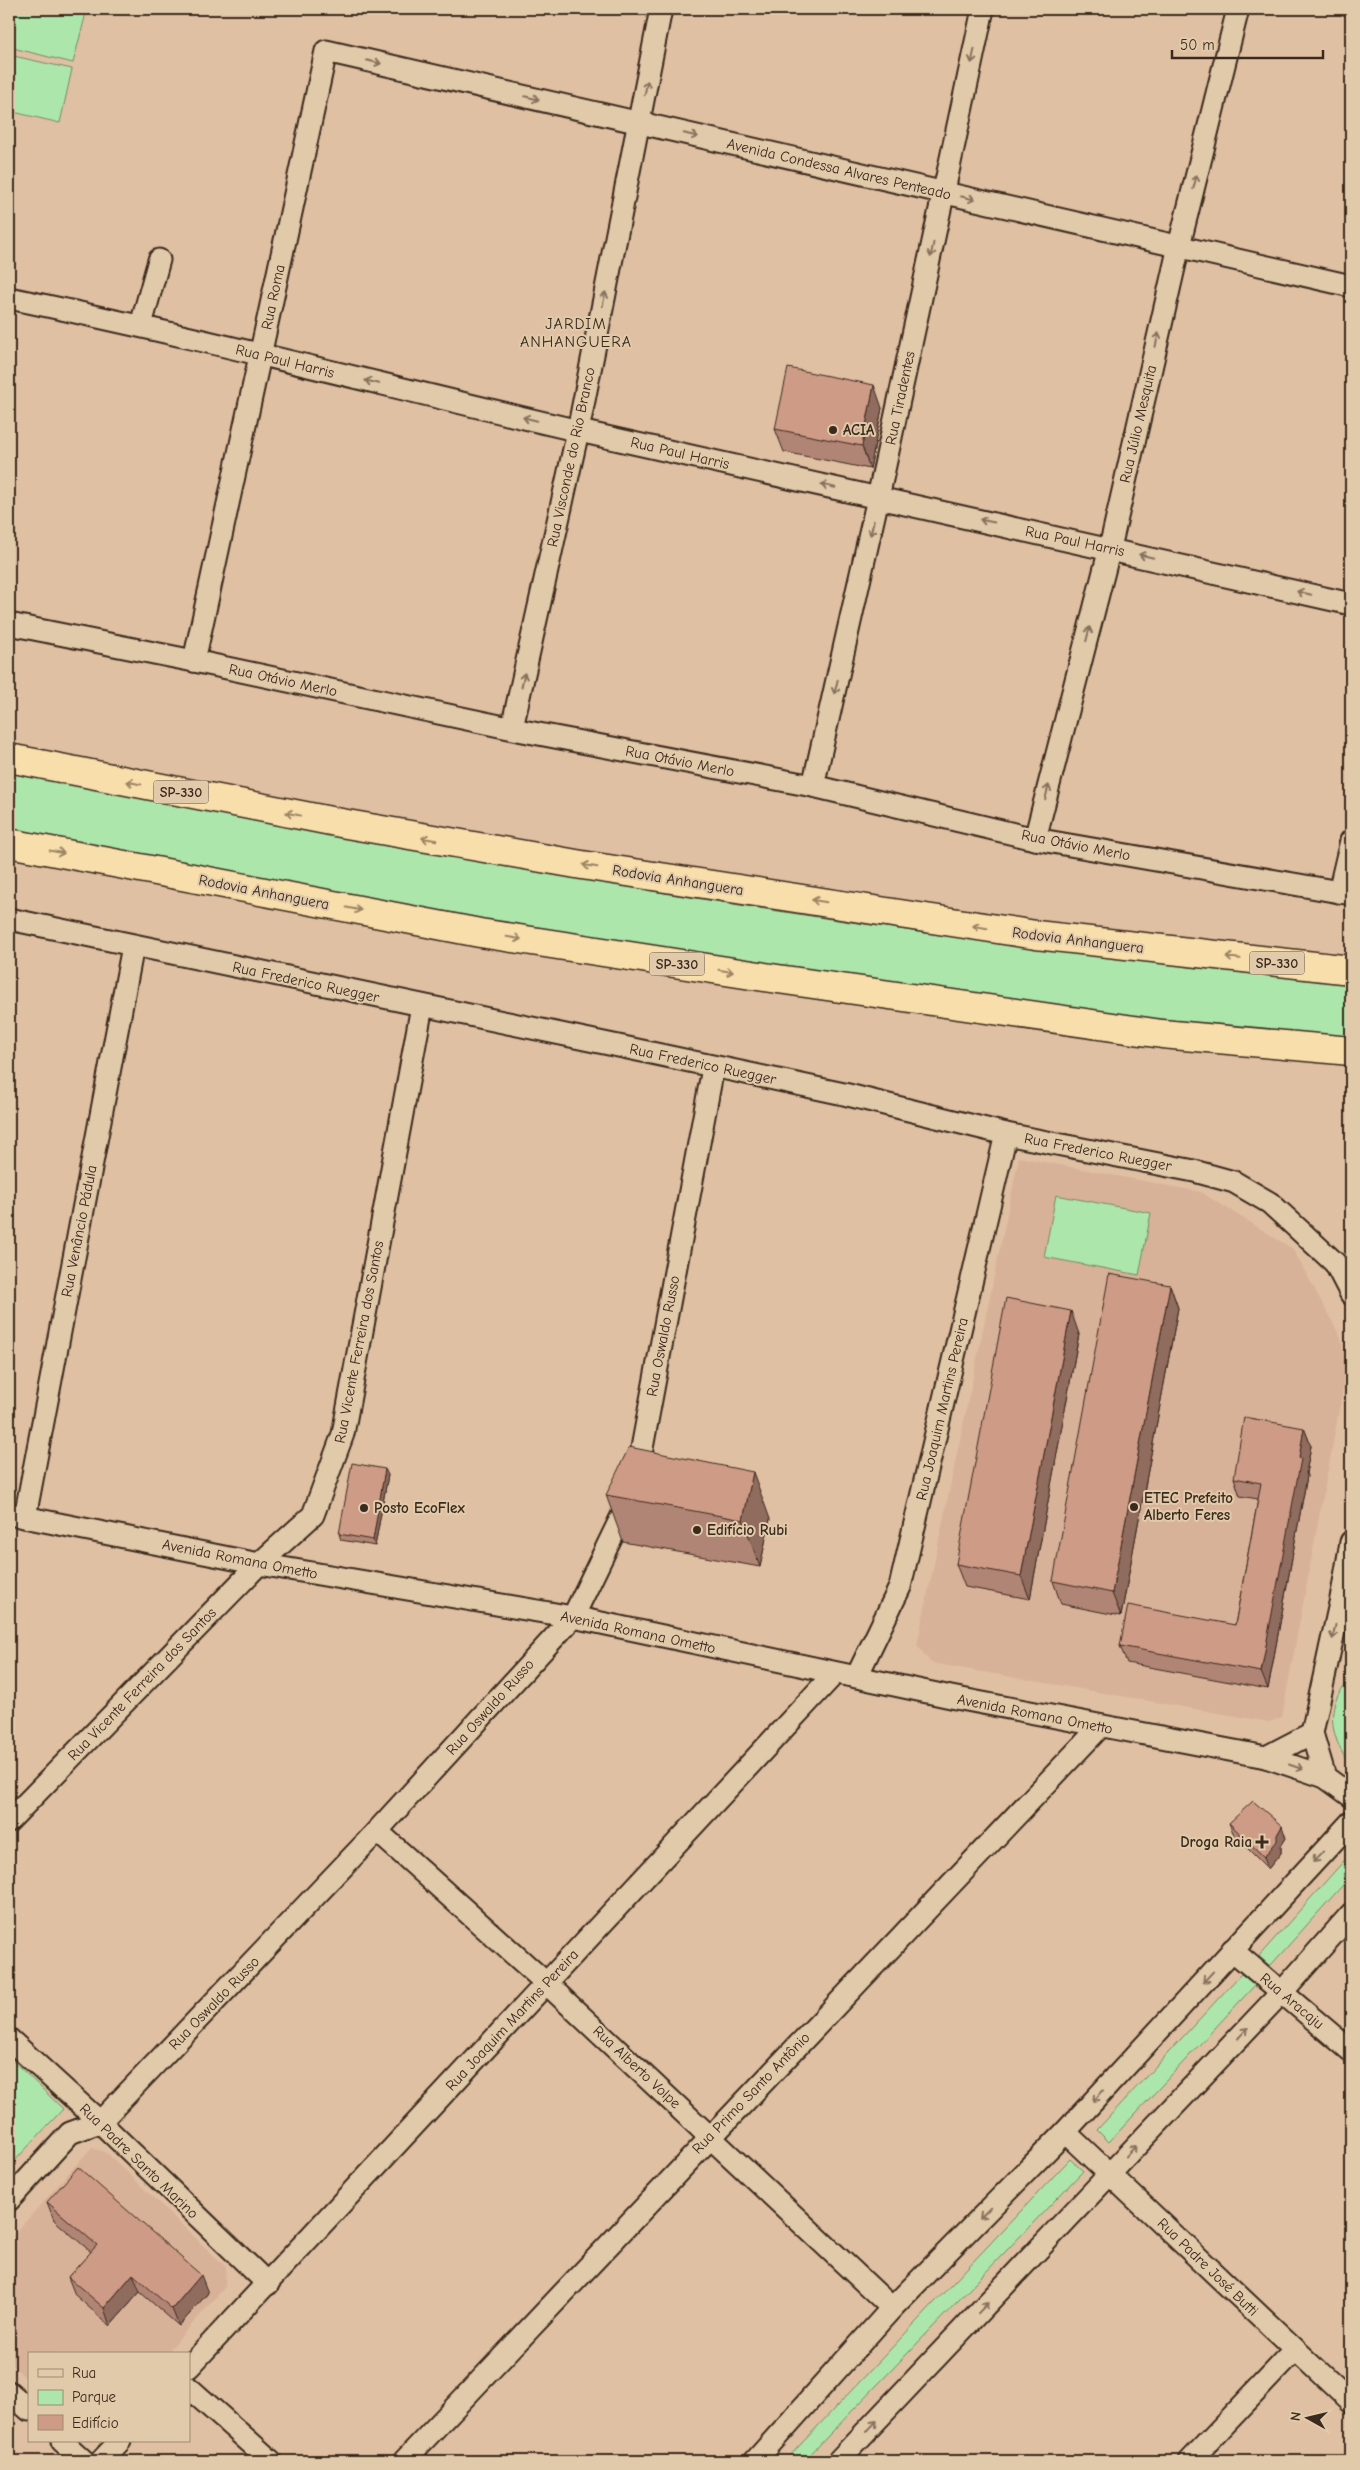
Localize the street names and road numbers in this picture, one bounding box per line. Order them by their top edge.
street label: Avenida Condessa Alvares Penteado [725,134,953,204]
street label: Rua Roma [257,263,289,331]
street label: Rua Paul Harris [234,340,336,382]
street label: Rua Tiradentes [881,349,919,447]
street label: Rua Júlio Mesquita [1116,363,1160,485]
street label: Rua Visconde do Rio Branco [543,365,599,549]
street label: Rua Paul Harris [629,433,731,473]
street label: Rua Paul Harris [1024,522,1126,560]
street label: Rua Otávio Merlo [227,660,339,700]
street label: Rua Otávio Merlo [624,742,736,780]
road number: SP-330 [154,780,208,804]
street label: Rua Otávio Merlo [1020,826,1132,864]
street label: Rodovia Anhanguera [611,861,745,899]
street label: Rodovia Anhanguera [197,871,331,913]
street label: Rodovia Anhanguera [1011,923,1145,957]
road number: SP-330 [1250,951,1304,974]
road number: SP-330 [650,952,704,976]
street label: Rua Frederico Ruegger [231,958,381,1006]
street label: Rua Frederico Ruegger [628,1040,778,1088]
street label: Rua Frederico Ruegger [1023,1129,1173,1175]
street label: Rua Venâncio Pádula [57,1163,101,1299]
street label: Rua Vicente Ferreira dos Santos [331,1239,387,1445]
street label: Rua Oswaldo Russo [642,1274,684,1398]
street label: Rua Joaquim Martins Pereira [912,1316,972,1502]
street label: Avenida Romana Ometto [161,1535,319,1583]
street label: Rua Vicente Ferreira dos Santos [64,1604,220,1764]
street label: Avenida Romana Ometto [559,1607,717,1657]
street label: Rua Oswaldo Russo [442,1655,538,1759]
street label: Avenida Romana Ometto [956,1690,1114,1738]
street label: Rua Joaquim Martins Pereira [442,1946,582,2094]
street label: Rua Oswaldo Russo [165,1953,263,2053]
street label: Rua Aracaju [1256,1969,1328,2033]
street label: Rua Alberto Volpe [589,2022,685,2113]
street label: Rua Primo Santo Antônio [688,2028,814,2158]
street label: Rua Padre Santo Marino [76,2100,202,2222]
street label: Rua Padre José Butti [1154,2214,1262,2320]

